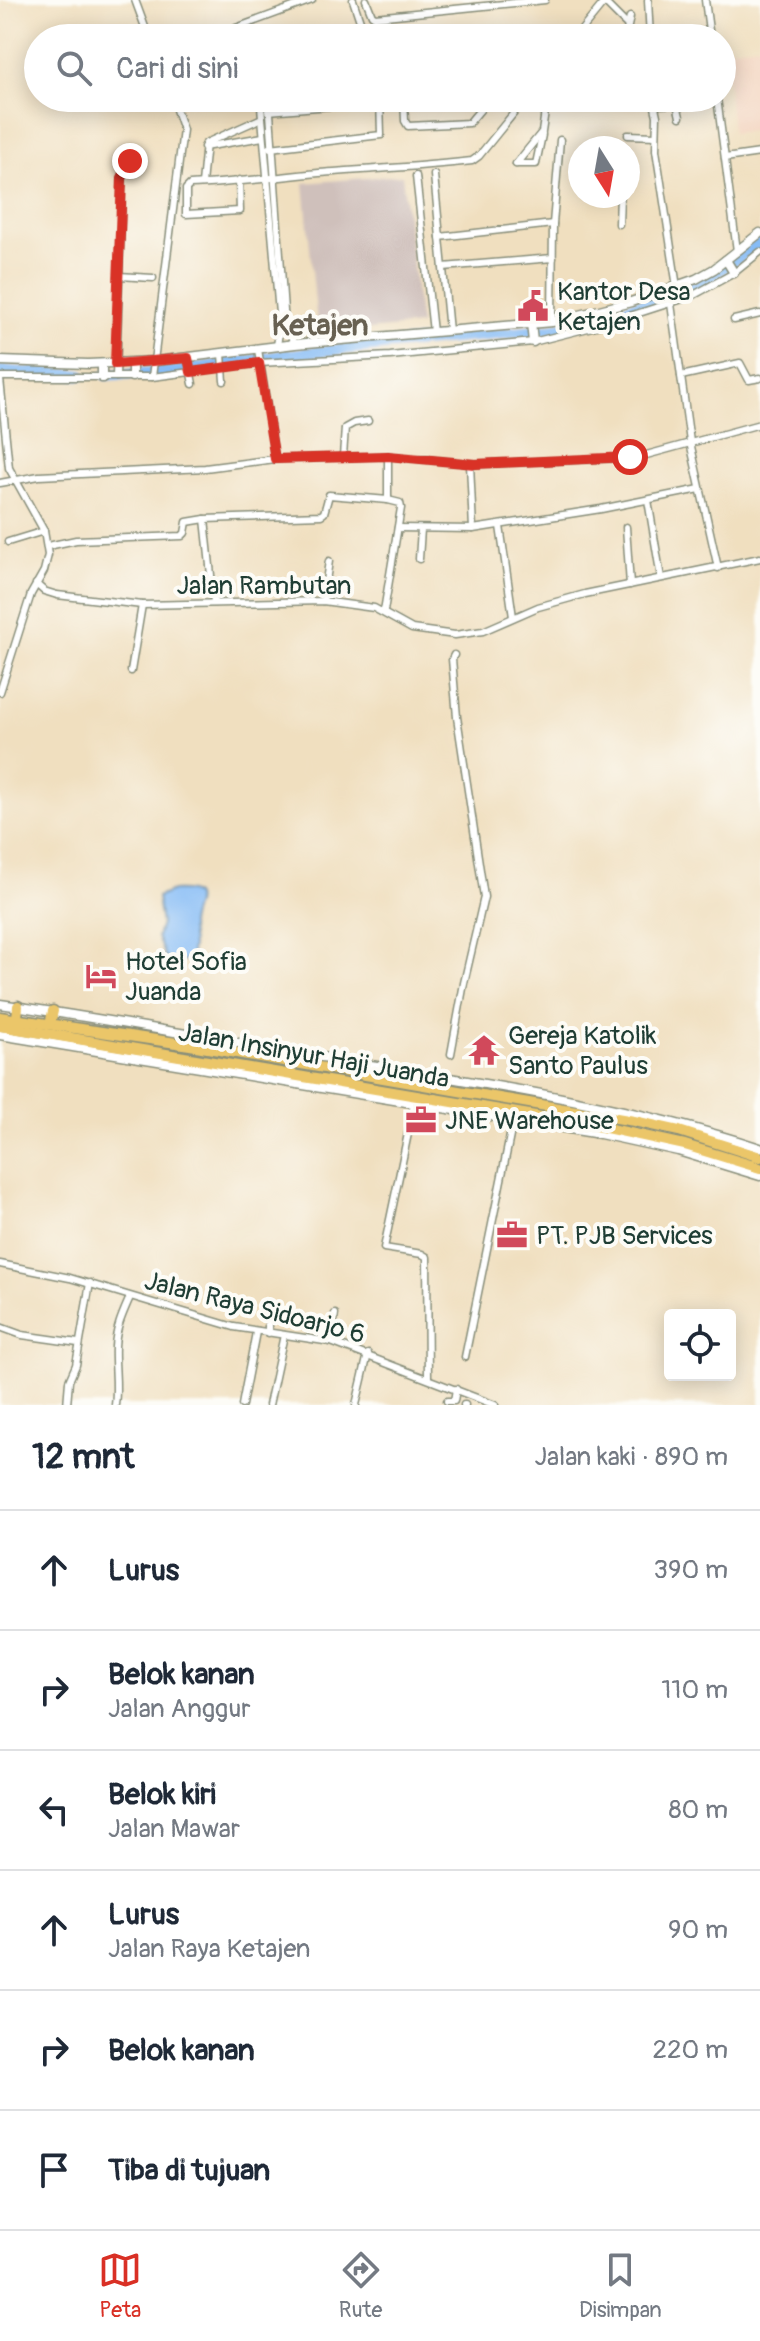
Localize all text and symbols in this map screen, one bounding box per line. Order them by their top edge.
search box [24,24,736,112]
icon: search [52,46,96,90]
text: Cari di sini [116,50,238,87]
north arrow [568,136,640,208]
route end [112,143,148,179]
place label: Kantor Desa Ketajen [557,276,691,338]
public building icon: Kantor Desa Ketajen [516,289,550,323]
district label: Ketajen [272,307,369,344]
route start [612,439,648,475]
street label: Jalan Rambutan [177,570,351,602]
place label: Hotel Sofia Juanda [125,946,247,1008]
hotel icon: Hotel Sofia Juanda [84,959,118,993]
street label: Jalan Insinyur Haji Juanda [176,1016,452,1096]
place label: Gereja Katolik Santo Paulus [508,1020,657,1082]
temple icon: Gereja Katolik Santo Paulus [467,1033,501,1067]
office icon: JNE Warehouse [404,1103,438,1137]
place label: JNE Warehouse [445,1105,614,1137]
office icon: PT. PJB Services [495,1218,529,1252]
place label: PT. PJB Services [536,1220,713,1252]
street label: Jalan Raya Sidoarjo 6 [141,1265,368,1351]
map controls [664,1309,736,1381]
button: locate [664,1309,736,1381]
text: 12 mnt [32,1436,134,1479]
text: Jalan kaki · 890 m [535,1441,728,1473]
icon: ahead [32,1548,76,1592]
text: Lurus [108,1552,179,1589]
text: 390 m [654,1554,728,1586]
text: Belok kanan [108,1656,255,1693]
icon: right [32,1668,76,1712]
text: 110 m [661,1674,728,1706]
text: Jalan Anggur [108,1693,251,1725]
text: Belok kiri [108,1776,216,1813]
icon: left [32,1788,76,1832]
text: 80 m [668,1794,728,1826]
text: Jalan Mawar [108,1813,240,1845]
text: Lurus [108,1896,179,1933]
icon: ahead [32,1908,76,1952]
text: 90 m [668,1914,728,1946]
text: Jalan Raya Ketajen [108,1933,310,1965]
icon: right [32,2028,76,2072]
text: Belok kanan [108,2032,255,2069]
text: 220 m [652,2034,728,2066]
icon: arrive [32,2148,76,2192]
text: Tiba di tujuan [108,2152,270,2189]
tab: Peta [98,2248,142,2324]
tab: Rute [339,2248,383,2324]
tab: Disimpan [579,2248,662,2324]

